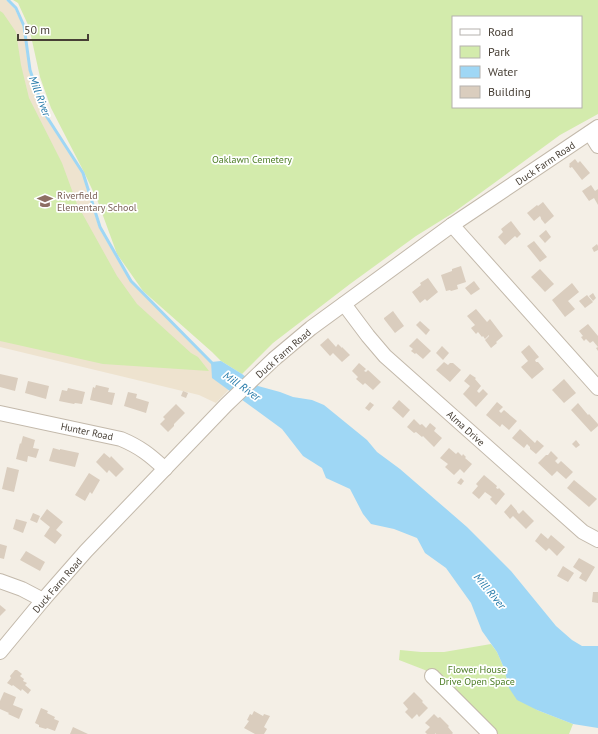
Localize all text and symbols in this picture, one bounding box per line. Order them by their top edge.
scale bar [18,16,88,42]
legend [452,16,582,108]
text: 50 m [24,22,50,37]
text: Road [488,24,513,39]
text: Park [488,44,510,59]
text: Water [488,64,518,79]
water label: Mill River [26,74,55,120]
text: Building [488,84,531,99]
street label: Duck Farm Road [513,139,578,188]
park label: Oaklawn Cemetery [212,153,292,166]
place label: Riverfield Elementary School [57,189,137,214]
school or university icon: Riverfield Elementary School [36,192,54,210]
street label: Duck Farm Road [253,326,314,381]
water label: Mill River [221,368,265,405]
street label: Alma Drive [444,408,487,449]
street label: Hunter Road [60,420,114,443]
street label: Duck Farm Road [30,555,85,616]
water label: Mill River [471,570,510,613]
park label: Flower House Drive Open Space [439,663,515,688]

